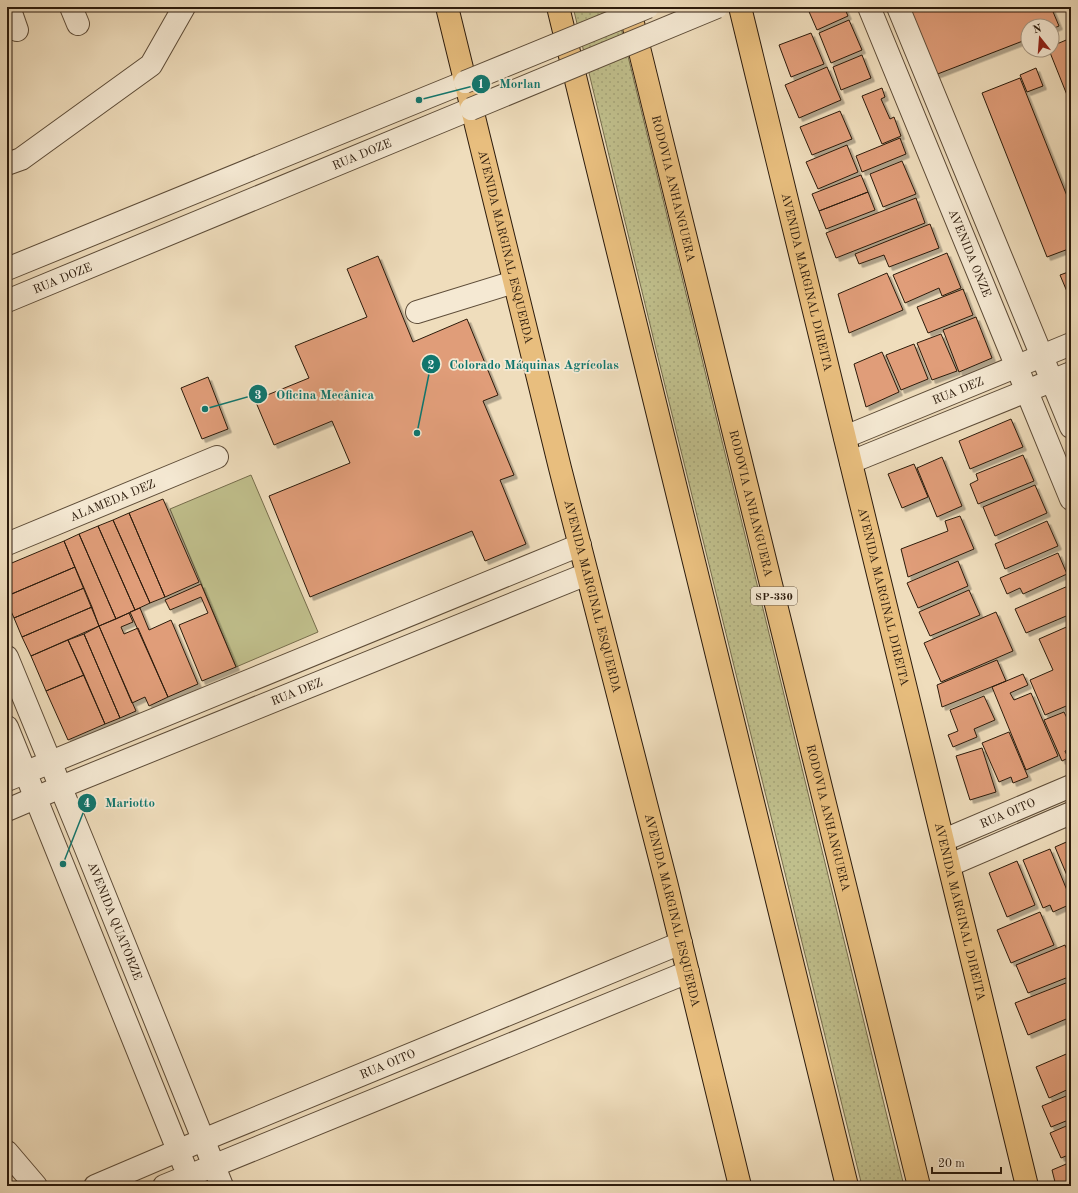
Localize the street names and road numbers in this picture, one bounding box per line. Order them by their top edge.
street label: RODOVIA ANHANGUERA [649,114,697,263]
street label: RUA DOZE [331,138,394,173]
street label: AVENIDA MARGINAL ESQUERDA [475,149,534,345]
street label: AVENIDA MARGINAL DIREITA [778,192,833,373]
street label: AVENIDA ONZE [946,208,992,299]
street label: RUA DOZE [32,261,94,297]
street label: RUA DEZ [931,376,986,407]
street label: RODOVIA ANHANGUERA [726,429,774,578]
street label: ALAMEDA DEZ [68,478,157,524]
street label: AVENIDA MARGINAL ESQUERDA [561,499,622,694]
street label: AVENIDA MARGINAL DIREITA [855,507,910,687]
road number: SP-330 [751,587,797,605]
street label: RUA DEZ [270,677,325,708]
street label: RODOVIA ANHANGUERA [804,743,851,893]
street label: RUA OITO [978,797,1037,831]
street label: AVENIDA MARGINAL ESQUERDA [642,813,701,1008]
street label: AVENIDA MARGINAL DIREITA [932,821,987,1002]
street label: AVENIDA QUATORZE [85,860,143,982]
street label: RUA OITO [358,1048,418,1082]

